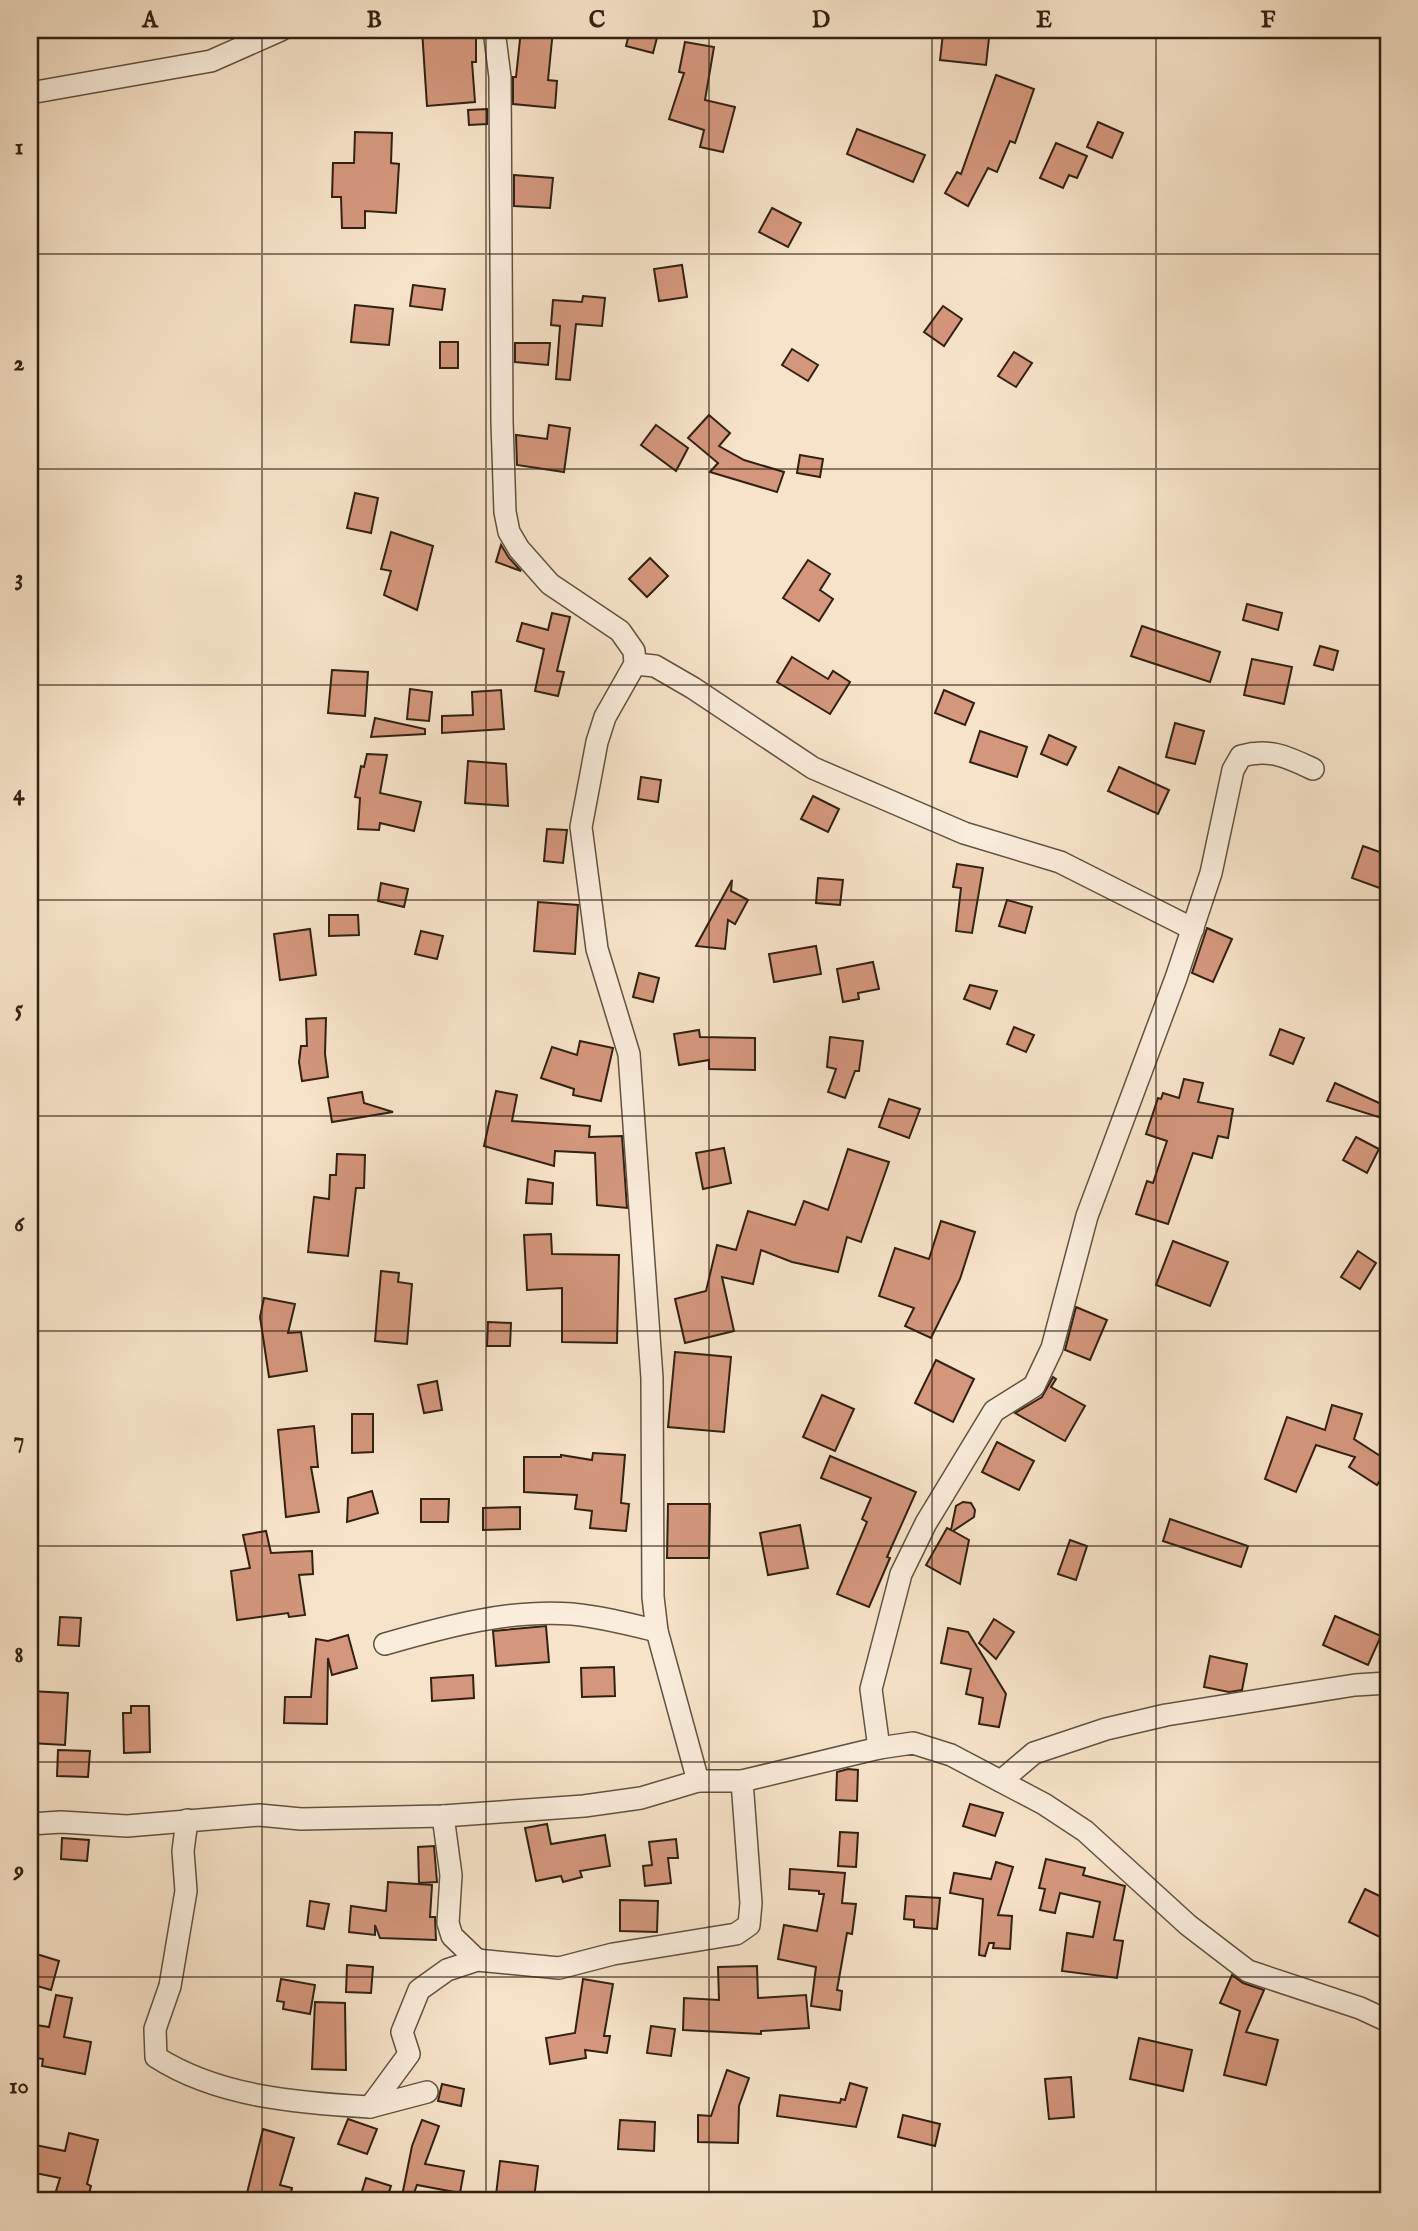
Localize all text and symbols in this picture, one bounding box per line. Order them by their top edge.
text: A [141,6,159,35]
text: B [366,6,382,35]
text: C [589,6,606,35]
text: D [812,6,830,35]
text: E [1036,6,1052,35]
text: F [1261,6,1276,35]
text: 1 [15,133,23,162]
text: 2 [14,349,25,378]
text: 3 [15,564,23,593]
text: 4 [13,779,25,808]
text: 5 [15,995,24,1024]
text: 6 [14,1210,25,1239]
text: 7 [14,1426,24,1455]
text: 8 [14,1641,24,1670]
text: 9 [13,1856,24,1885]
text: 10 [9,2072,29,2101]

